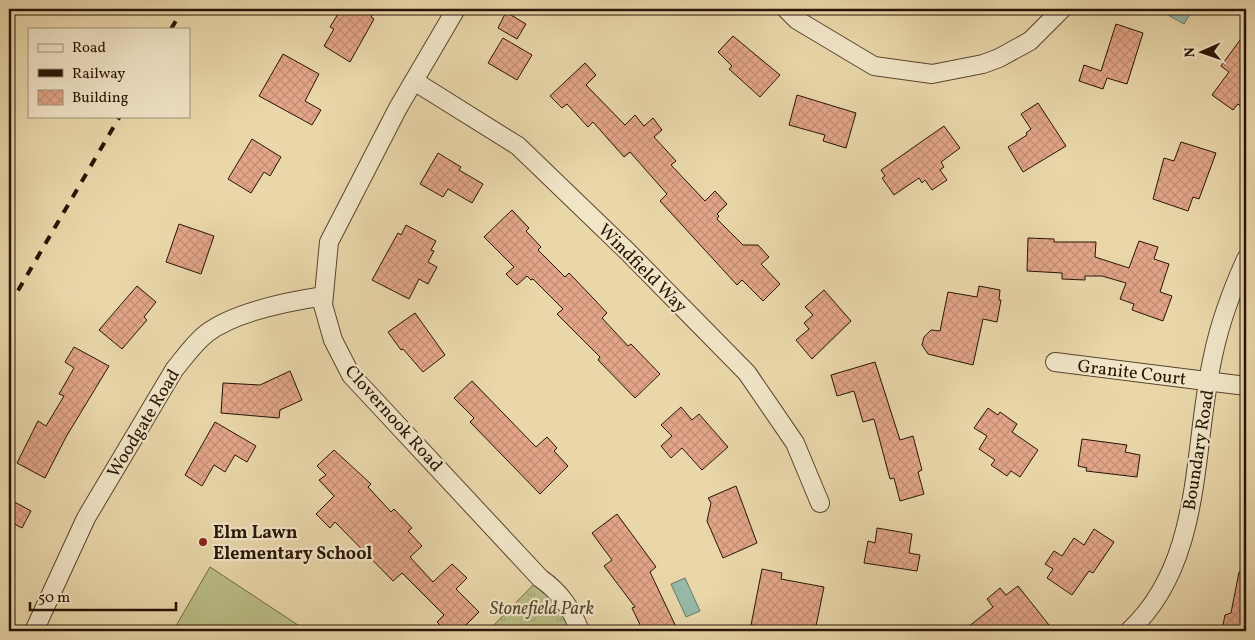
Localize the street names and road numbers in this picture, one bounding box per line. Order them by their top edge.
street label: Windfield Way [592,219,692,320]
street label: Granite Court [1076,354,1188,393]
street label: Clovernook Road [338,360,448,478]
street label: Woodgate Road [102,365,187,483]
street label: Boundary Road [1178,388,1221,512]

